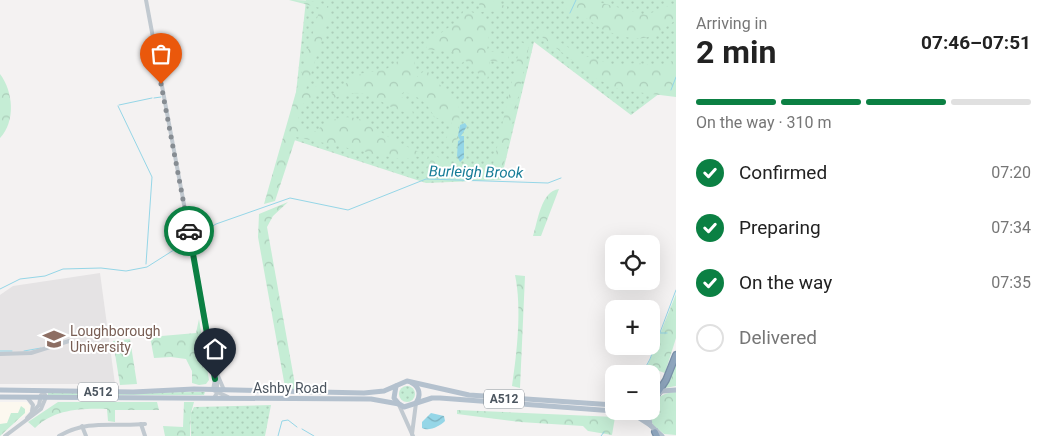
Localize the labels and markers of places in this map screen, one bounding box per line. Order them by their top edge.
pin [140,33,182,84]
place label: Loughborough University [70,323,161,355]
school or university icon: Loughborough University [41,326,67,352]
pin [194,328,236,379]

